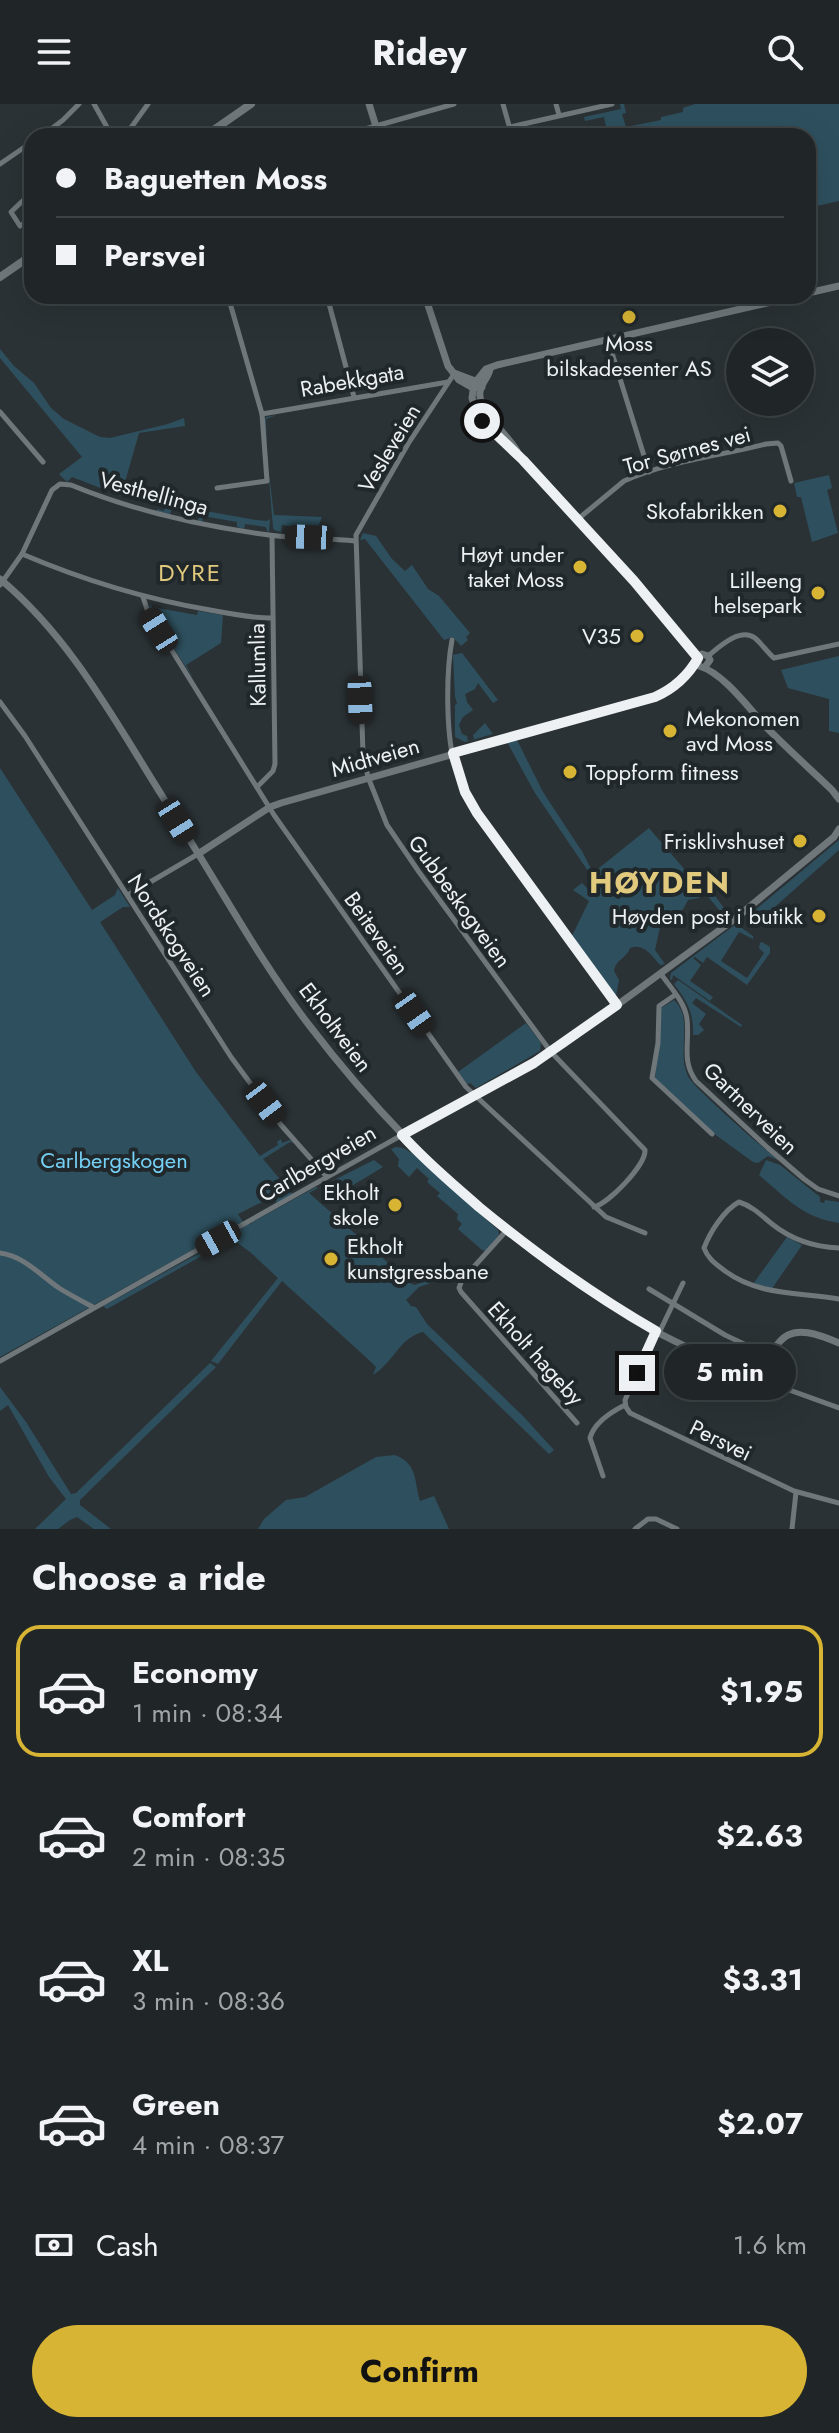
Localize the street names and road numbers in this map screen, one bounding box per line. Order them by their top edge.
street label: Rabekkgata [298,355,406,405]
street label: Vesleveien [350,398,428,498]
street label: Tor Sørnes vei [620,418,754,482]
street label: Vesthellinga [96,463,212,523]
street label: Kallumlia [240,623,274,707]
street label: Midtveien [327,729,423,785]
street label: Gubbeskogveien [401,828,519,974]
street label: Nordskogveien [120,867,224,1003]
street label: Beiteveien [337,885,417,981]
street label: Ekholtveien [292,975,380,1079]
street label: Gartnerveien [696,1055,806,1161]
street label: Carlbergveien [252,1116,382,1210]
street label: Ekholt hageby [481,1294,592,1412]
street label: Persvei [685,1411,757,1469]

